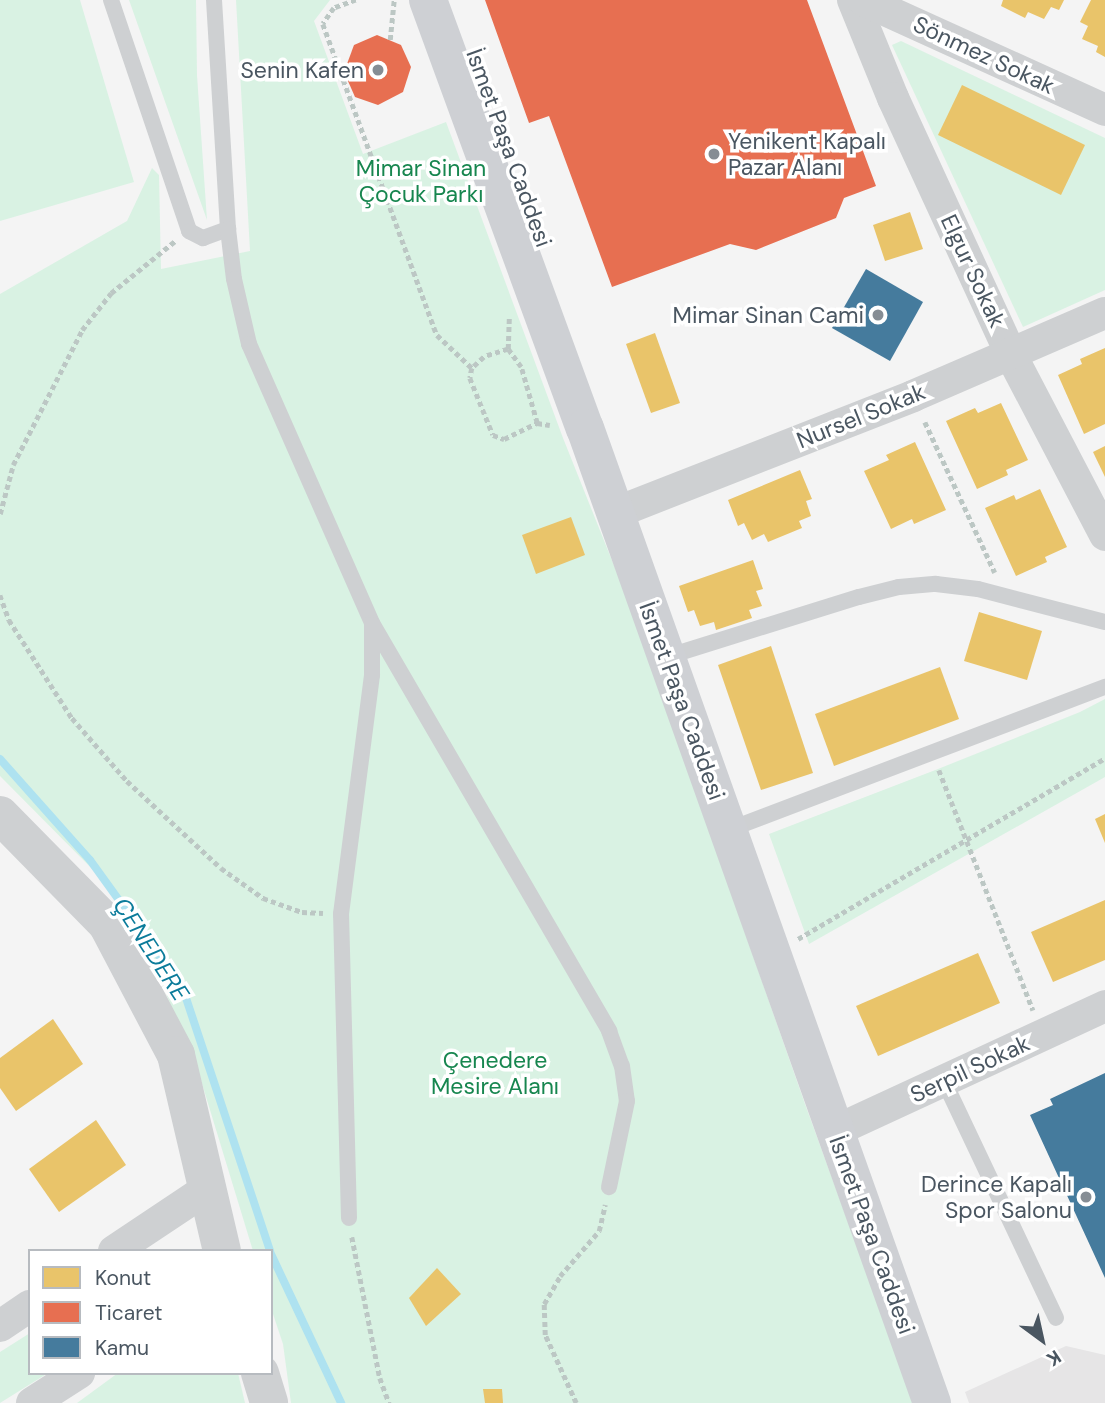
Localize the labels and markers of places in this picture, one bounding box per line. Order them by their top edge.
place label: Senin Kafen [240,56,364,84]
marker: Senin Kafen [370,62,386,78]
place label: Yenikent Kapalı Pazar Alanı [728,127,886,181]
marker: Yenikent Kapalı Pazar Alanı [706,146,722,162]
place label: Mimar Sinan Cami [673,301,864,329]
marker: Mimar Sinan Cami [870,307,886,323]
place label: Derince Kapalı Spor Salonu [921,1170,1072,1224]
marker: Derince Kapalı Spor Salonu [1078,1189,1094,1205]

